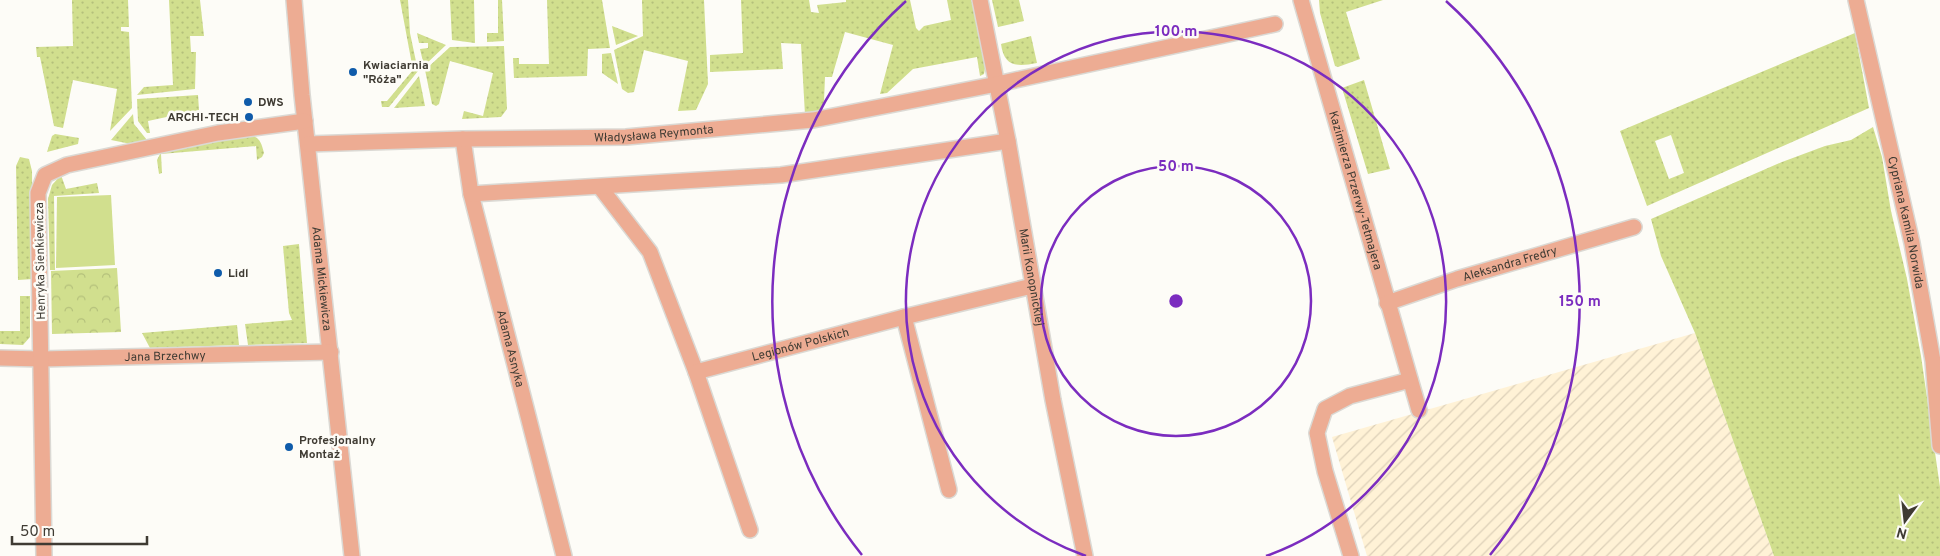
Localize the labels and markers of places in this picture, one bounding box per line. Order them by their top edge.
place label: Kwiaciarnia "Róża" [363,58,429,88]
marker: Kwiaciarnia "Róża" [347,66,359,78]
place label: DWS [258,95,284,111]
marker: DWS [242,96,254,108]
place label: ARCHI-TECH [167,110,239,126]
marker: ARCHI-TECH [243,111,255,123]
place label: Lidl [228,266,249,282]
marker: Lidl [212,267,224,279]
centre of rings [1167,292,1185,310]
place label: Profesjonalny Montaż [299,433,376,463]
marker: Profesjonalny Montaż [283,441,295,453]

